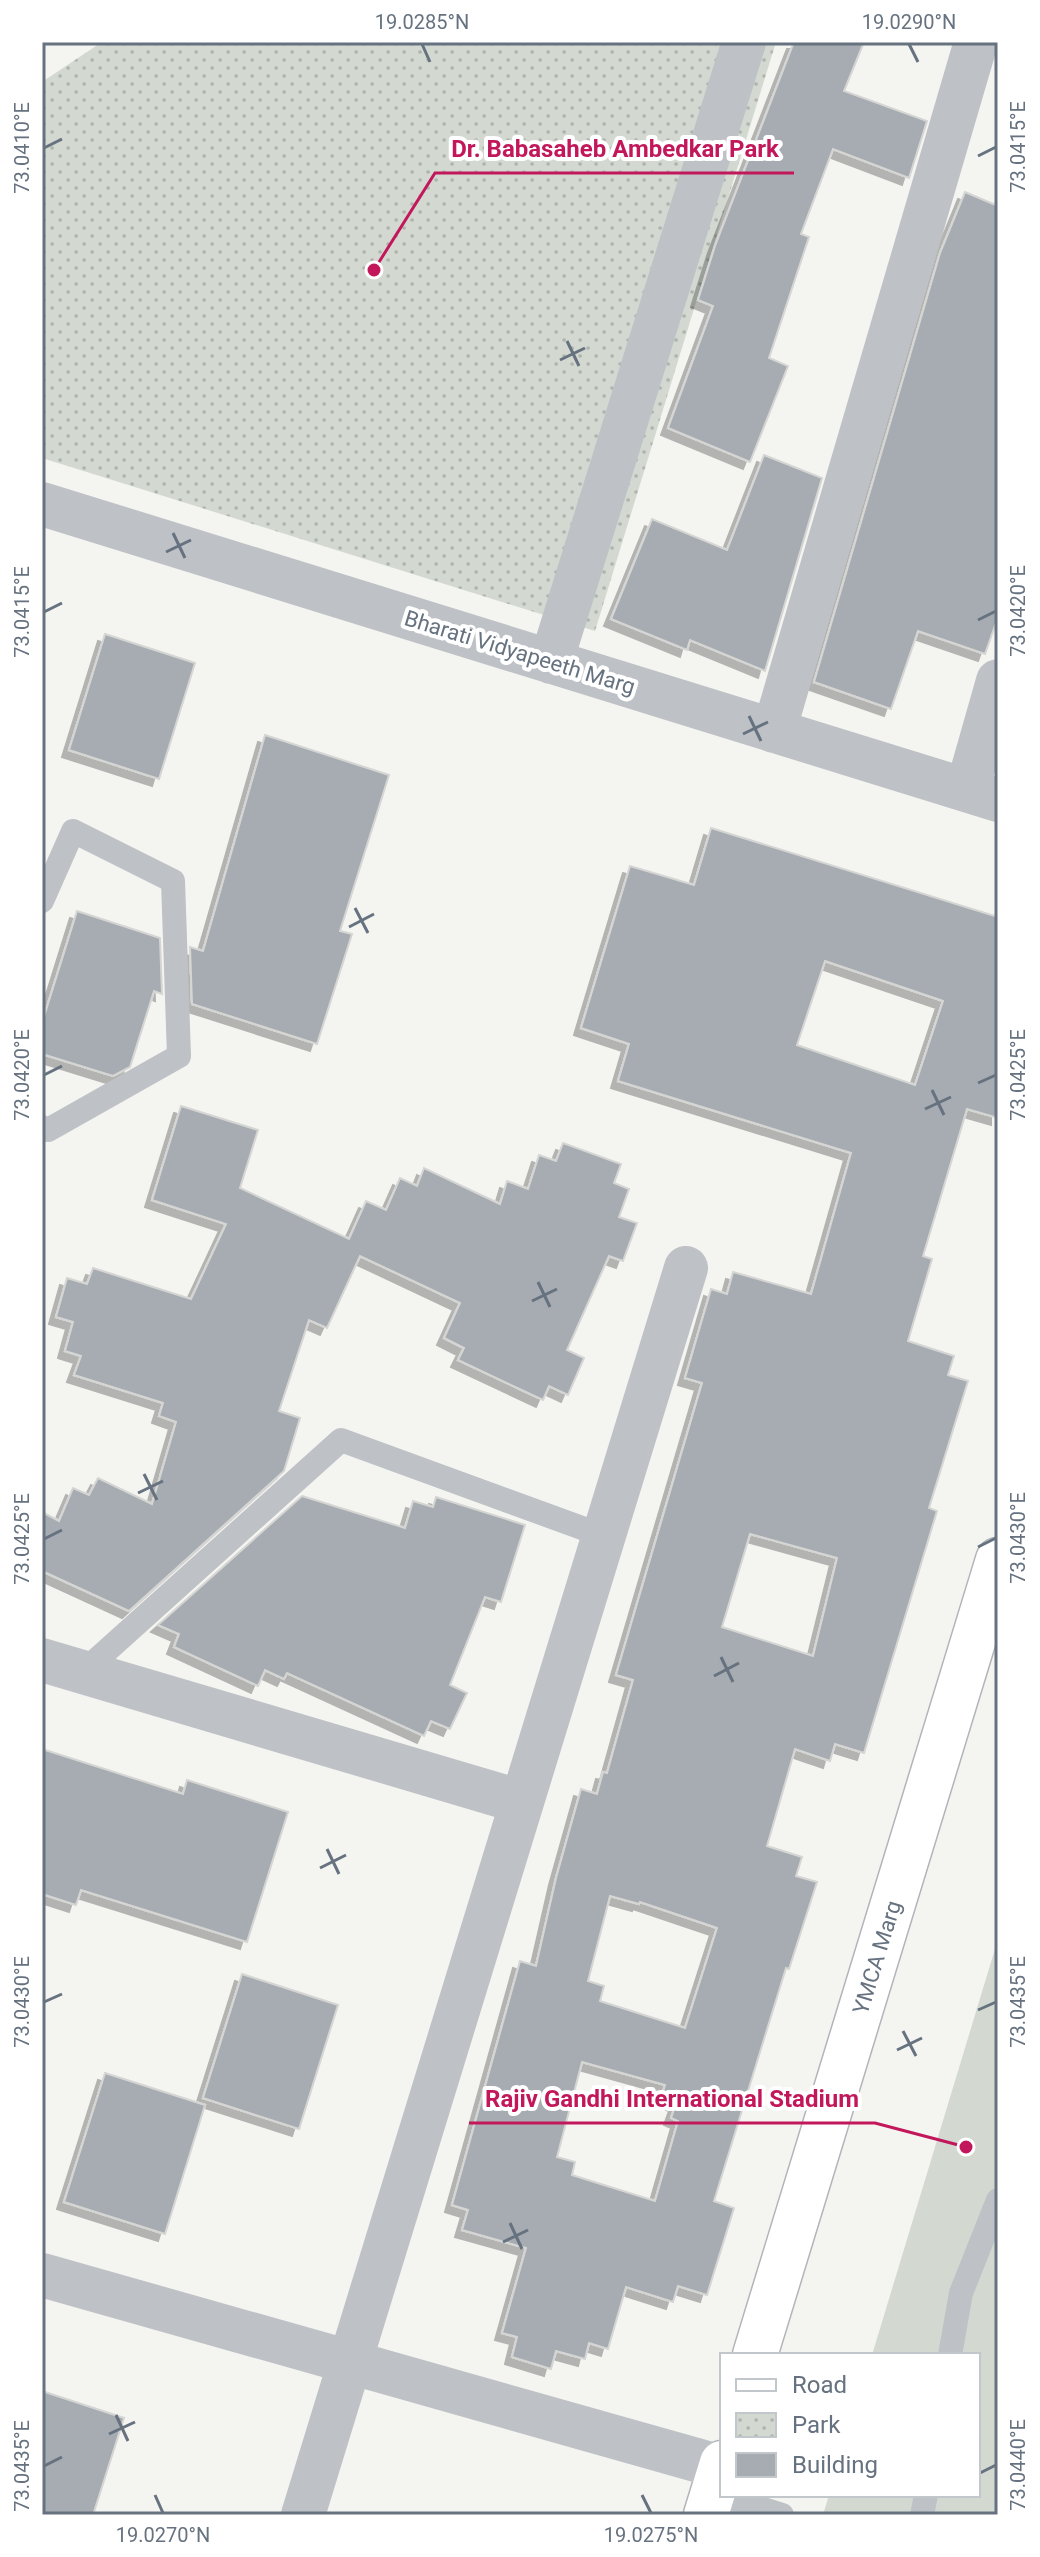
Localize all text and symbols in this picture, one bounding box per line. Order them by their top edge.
text: 19.0285°N [375,10,469,34]
text: 19.0290°N [862,10,956,34]
text: 73.0415°E [1006,101,1030,193]
text: 73.0410°E [10,102,34,194]
callout: Dr. Babasaheb Ambedkar Park [435,125,794,173]
text: Dr. Babasaheb Ambedkar Park [451,135,780,163]
text: 73.0420°E [1006,565,1030,657]
text: 73.0415°E [10,566,34,658]
street label: Bharati Vidyapeeth Marg [401,605,638,700]
text: 73.0420°E [10,1029,34,1121]
text: 73.0425°E [1006,1029,1030,1121]
text: 73.0430°E [1006,1492,1030,1584]
text: 73.0425°E [10,1493,34,1585]
street label: YMCA Marg [848,1898,906,2017]
text: 73.0430°E [10,1956,34,2048]
text: 73.0435°E [1006,1956,1030,2048]
callout: Rajiv Gandhi International Stadium [469,2075,875,2123]
text: Rajiv Gandhi International Stadium [485,2085,859,2113]
legend [720,2353,980,2497]
text: Road [792,2371,847,2399]
text: Park [792,2411,841,2439]
text: 73.0440°E [1006,2419,1030,2511]
text: 73.0435°E [10,2420,34,2512]
text: Building [792,2451,878,2479]
text: 19.0270°N [116,2523,210,2547]
text: 19.0275°N [604,2523,698,2547]

